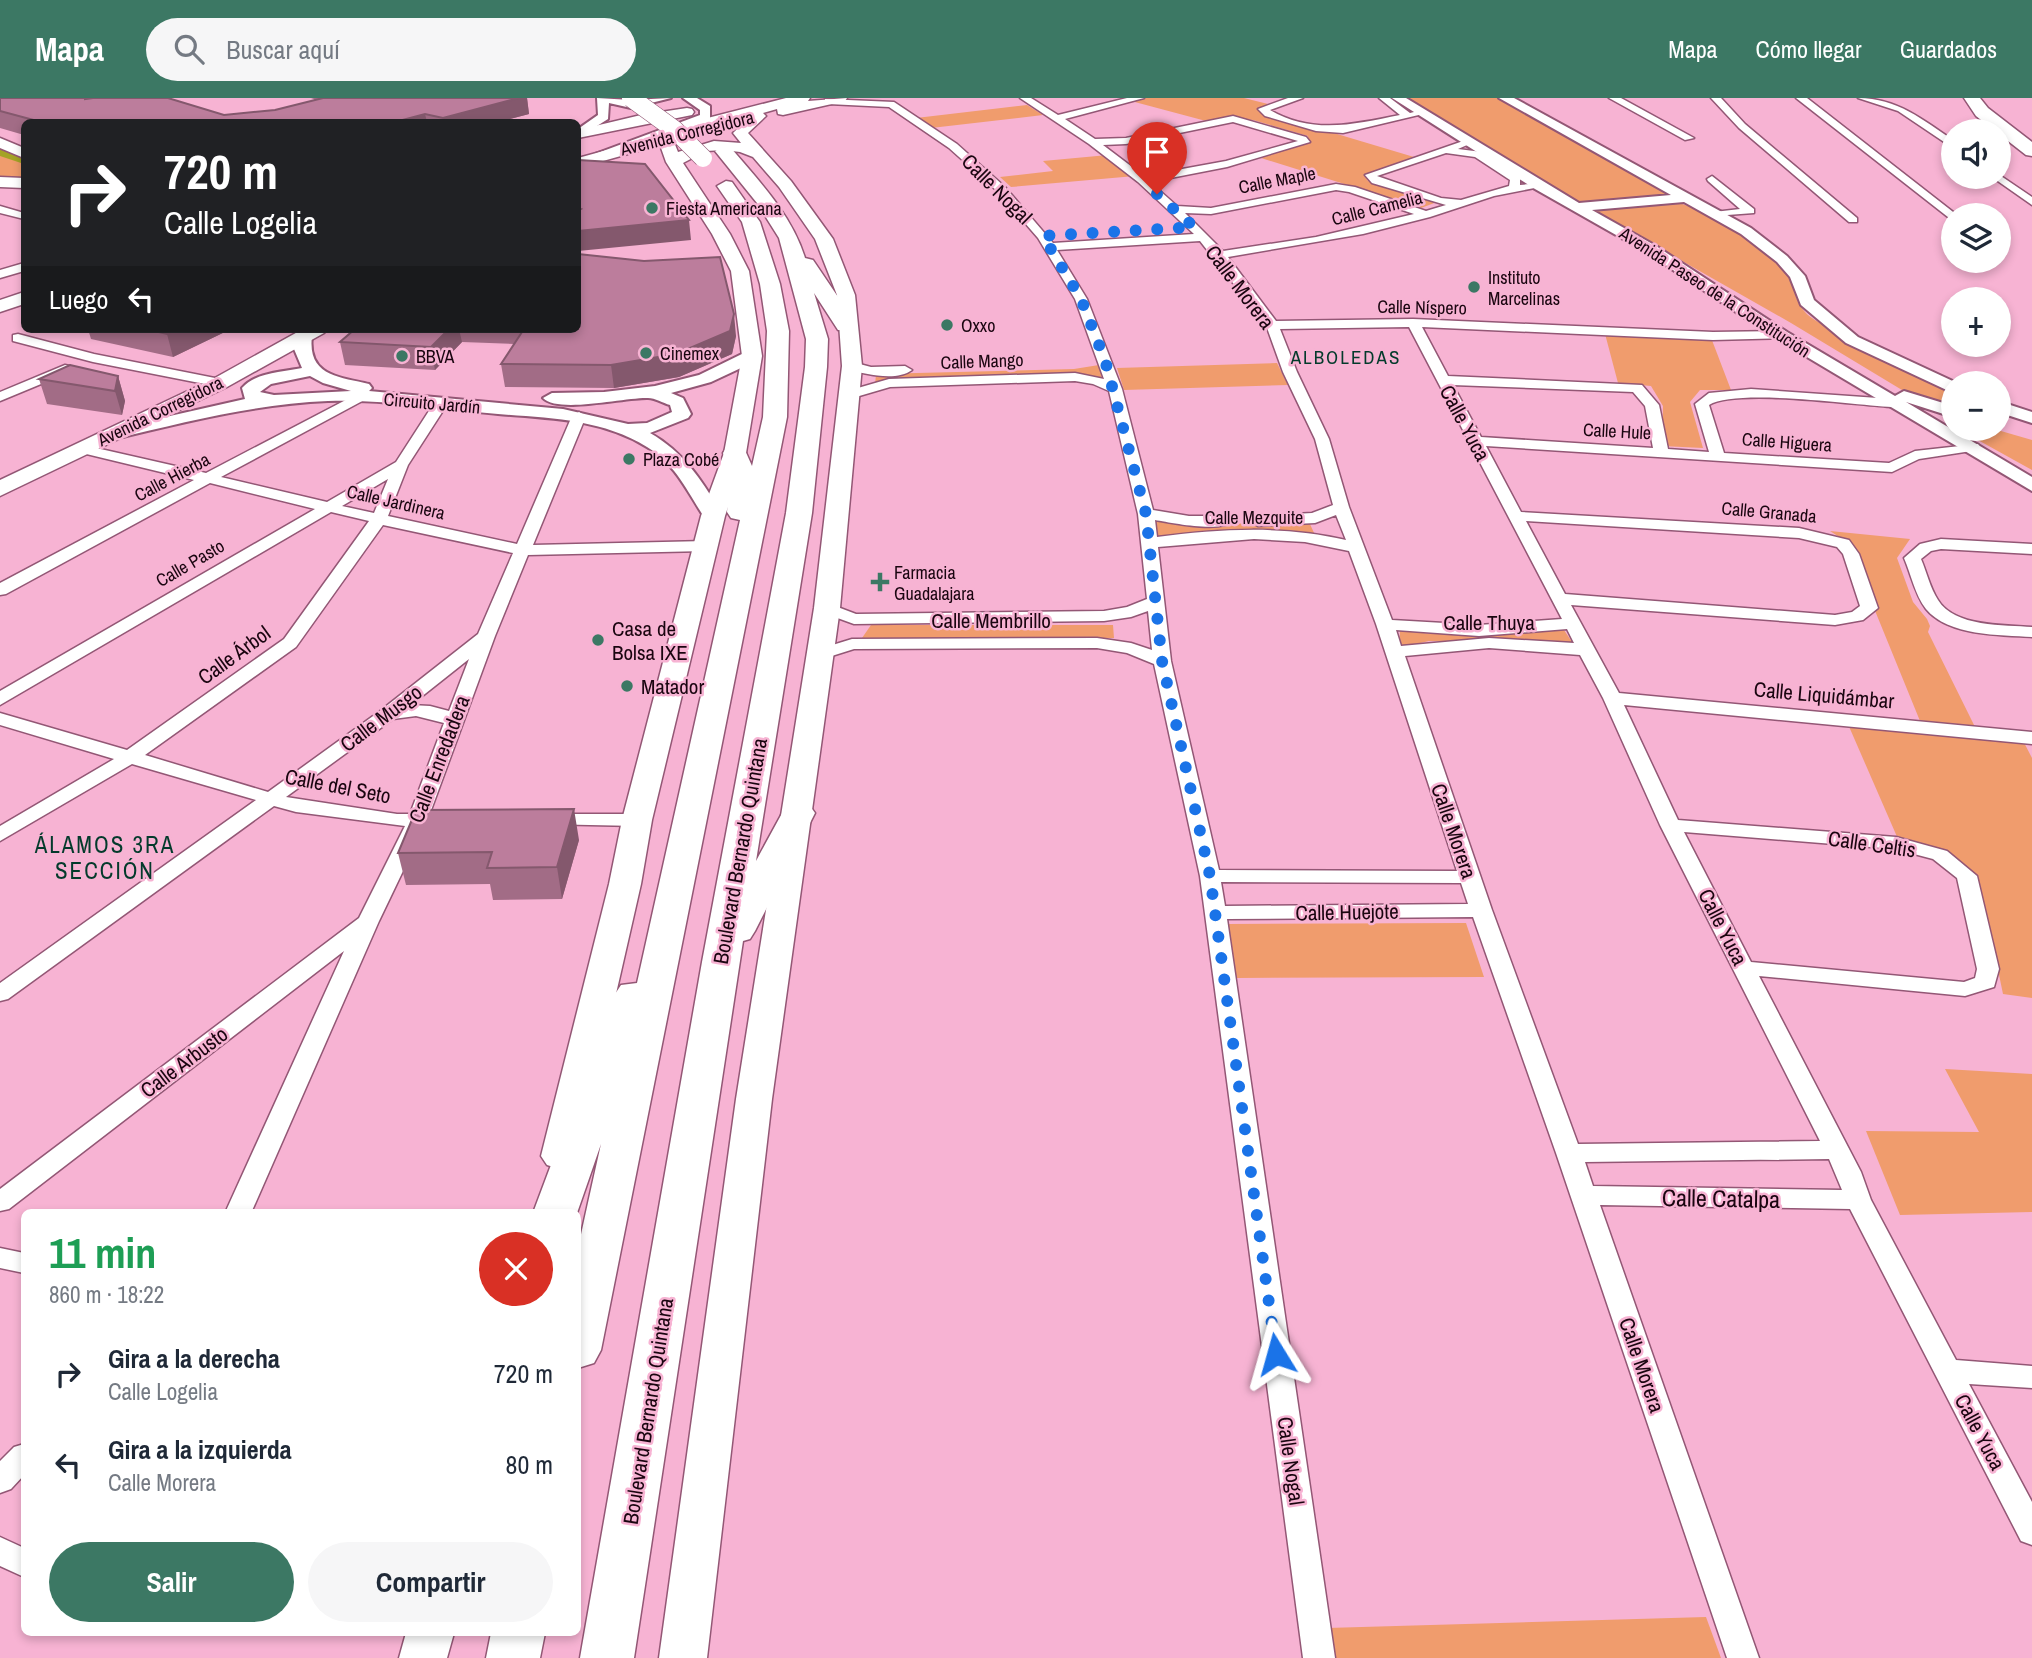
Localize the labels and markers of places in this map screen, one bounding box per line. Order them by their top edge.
pin [1127,122,1187,194]
place label: Fiesta Americana [666,196,782,221]
marker: Fiesta Americana [644,200,660,216]
place label: Instituto Marcelinas [1488,265,1560,311]
marker: Instituto Marcelinas [1466,279,1482,295]
place label: Oxxo [961,313,995,338]
marker: Oxxo [939,317,955,333]
place label: Cinemex [660,341,720,366]
place label: BBVA [416,344,454,369]
marker: Cinemex [638,345,654,361]
marker: BBVA [394,348,410,364]
place label: Plaza Cobé [643,447,719,472]
marker: Plaza Cobé [621,451,637,467]
place label: Farmacia Guadalajara [894,560,974,606]
marker: Farmacia Guadalajara [872,574,888,590]
place label: Casa de Bolsa IXE [612,614,688,667]
marker: Casa de Bolsa IXE [590,632,606,648]
place label: Matador [641,672,704,701]
marker: Matador [619,678,635,694]

